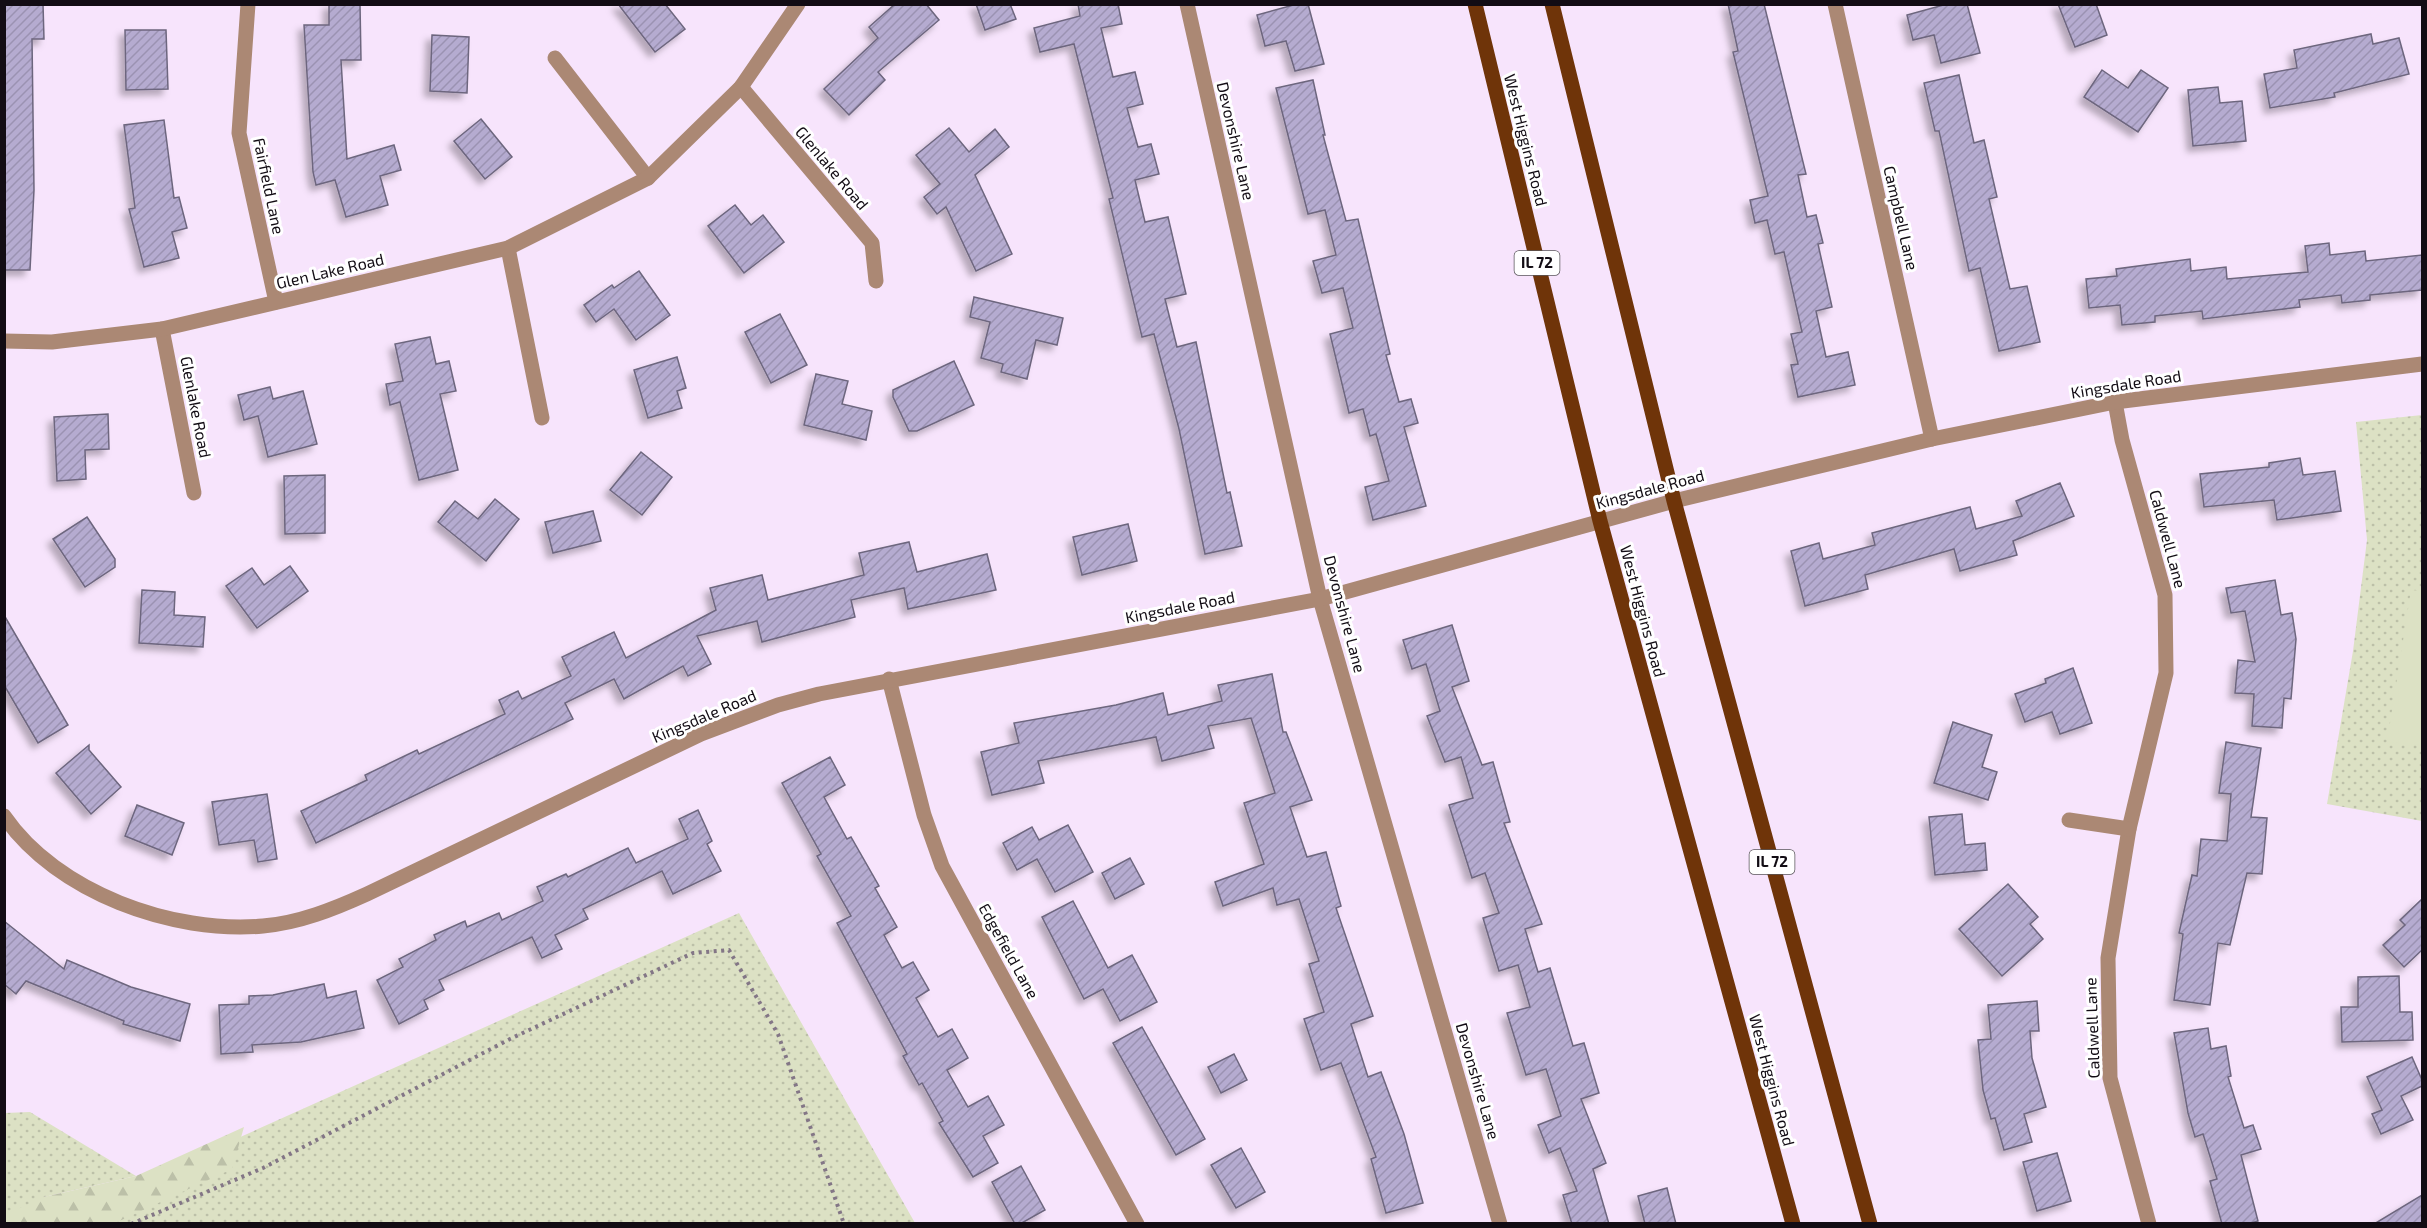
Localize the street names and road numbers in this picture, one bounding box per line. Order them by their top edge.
street label: West Higgins Road [1501,72,1552,208]
street label: Devonshire Lane [1214,80,1259,202]
street label: Glenlake Road [792,122,873,213]
street label: Fairfield Lane [250,136,289,236]
street label: Campbell Lane [1880,164,1923,272]
street label: Glen Lake Road [274,249,386,292]
road number: IL 72 [1514,251,1560,275]
street label: Glenlake Road [177,354,216,459]
street label: Kingsdale Road [2069,365,2182,402]
street label: Kingsdale Road [1594,465,1706,512]
street label: Caldwell Lane [2146,488,2191,590]
street label: West Higgins Road [1617,543,1670,679]
street label: Devonshire Lane [1321,553,1370,675]
street label: Kingsdale Road [1123,587,1236,626]
street label: Kingsdale Road [649,685,759,746]
road number: IL 72 [1750,850,1794,874]
street label: Edgefield Lane [975,900,1044,1002]
street label: Caldwell Lane [2080,977,2103,1079]
street label: West Higgins Road [1746,1012,1799,1148]
street label: Devonshire Lane [1453,1020,1504,1141]

